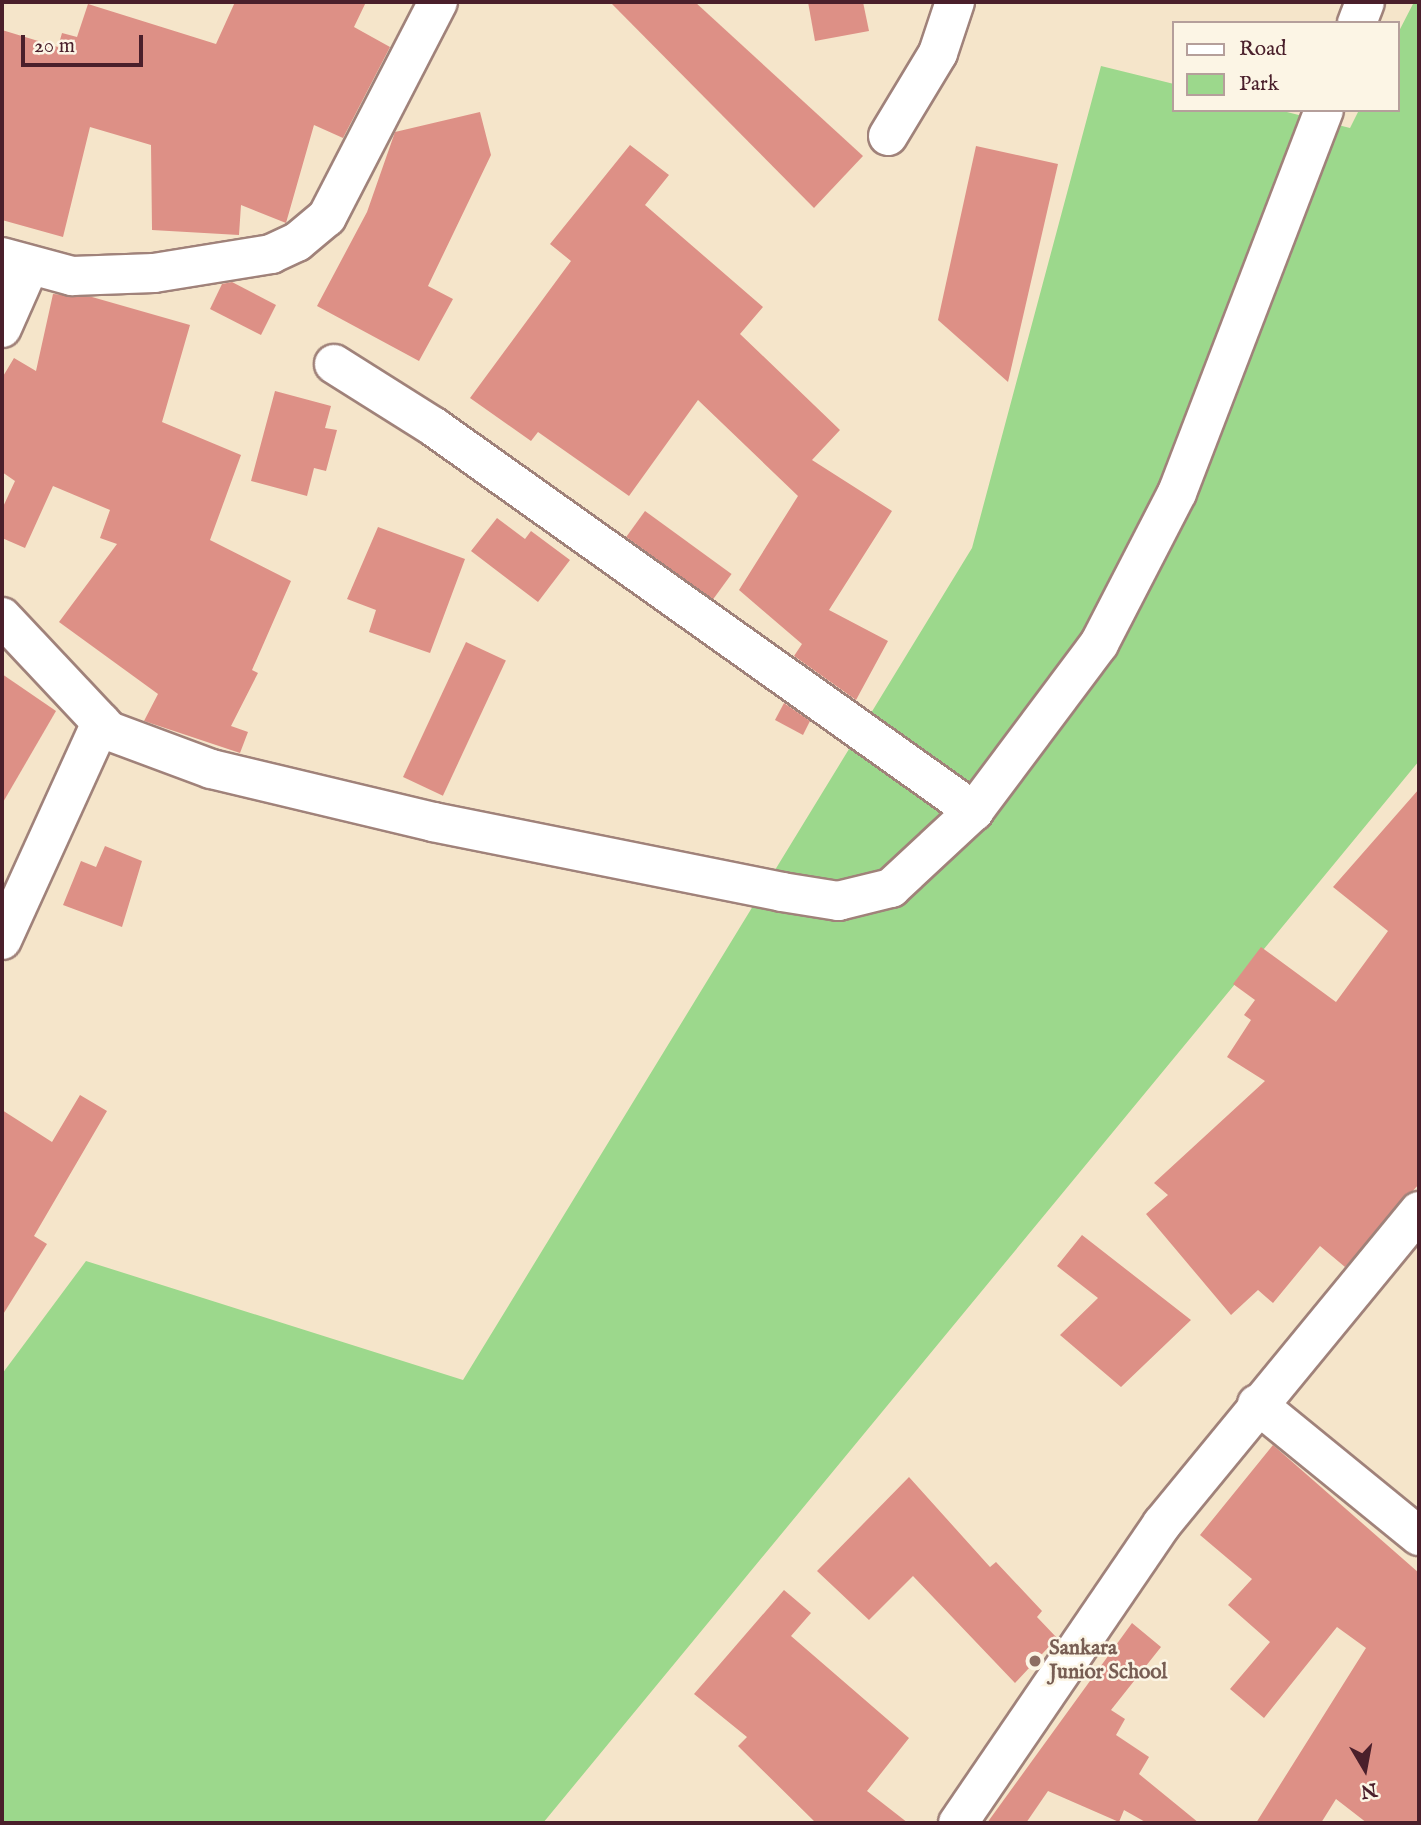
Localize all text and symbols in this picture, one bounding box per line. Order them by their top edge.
scale bar [24,21,147,65]
legend [1172,21,1400,112]
text: 20 m [34,33,75,60]
text: Road [1239,36,1286,63]
text: Park [1239,71,1279,98]
place label: Sankara Junior School [1049,1636,1167,1686]
marker: Sankara Junior School [1027,1653,1043,1669]
north arrow [1330,1734,1400,1804]
text: N [1358,1776,1379,1803]

